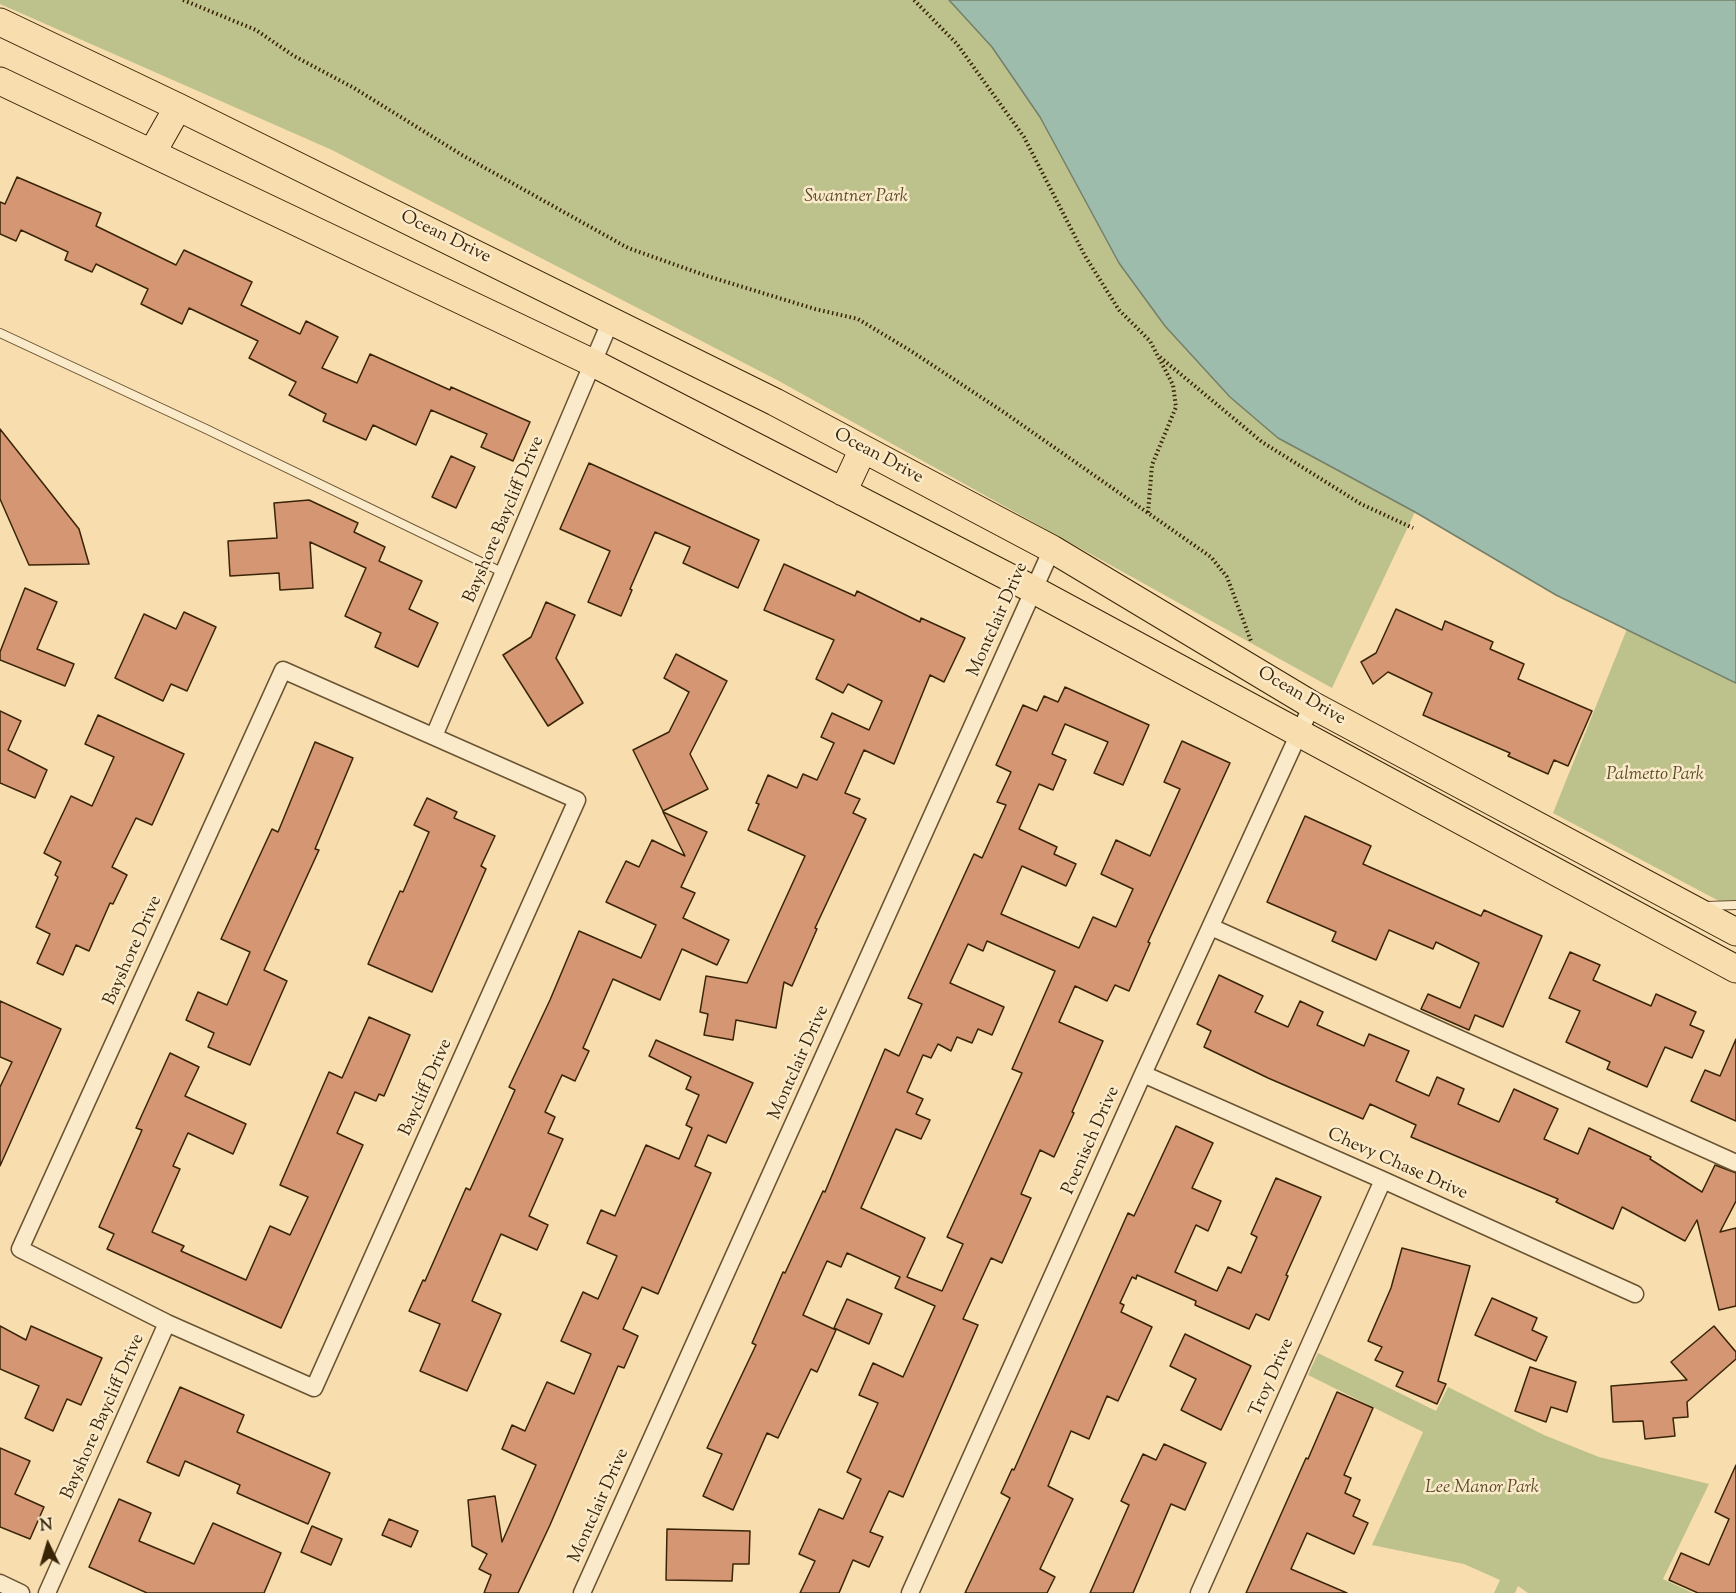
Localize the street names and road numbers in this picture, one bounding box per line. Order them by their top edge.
street label: Ocean Drive [396,207,494,269]
street label: Ocean Drive [830,424,926,490]
street label: Bayshore Baycliff Drive [460,433,550,607]
street label: Montclair Drive [964,559,1034,681]
street label: Ocean Drive [1253,663,1349,731]
street label: Bayshore Drive [100,893,168,1009]
street label: Montclair Drive [765,1002,835,1124]
street label: Baycliff Drive [396,1036,458,1140]
street label: Poenisch Drive [1059,1084,1125,1198]
street label: Chevy Chase Drive [1324,1124,1470,1206]
street label: Bayshore Baycliff Drive [58,1331,150,1503]
street label: Troy Drive [1246,1336,1300,1420]
street label: Montclair Drive [565,1445,635,1567]

